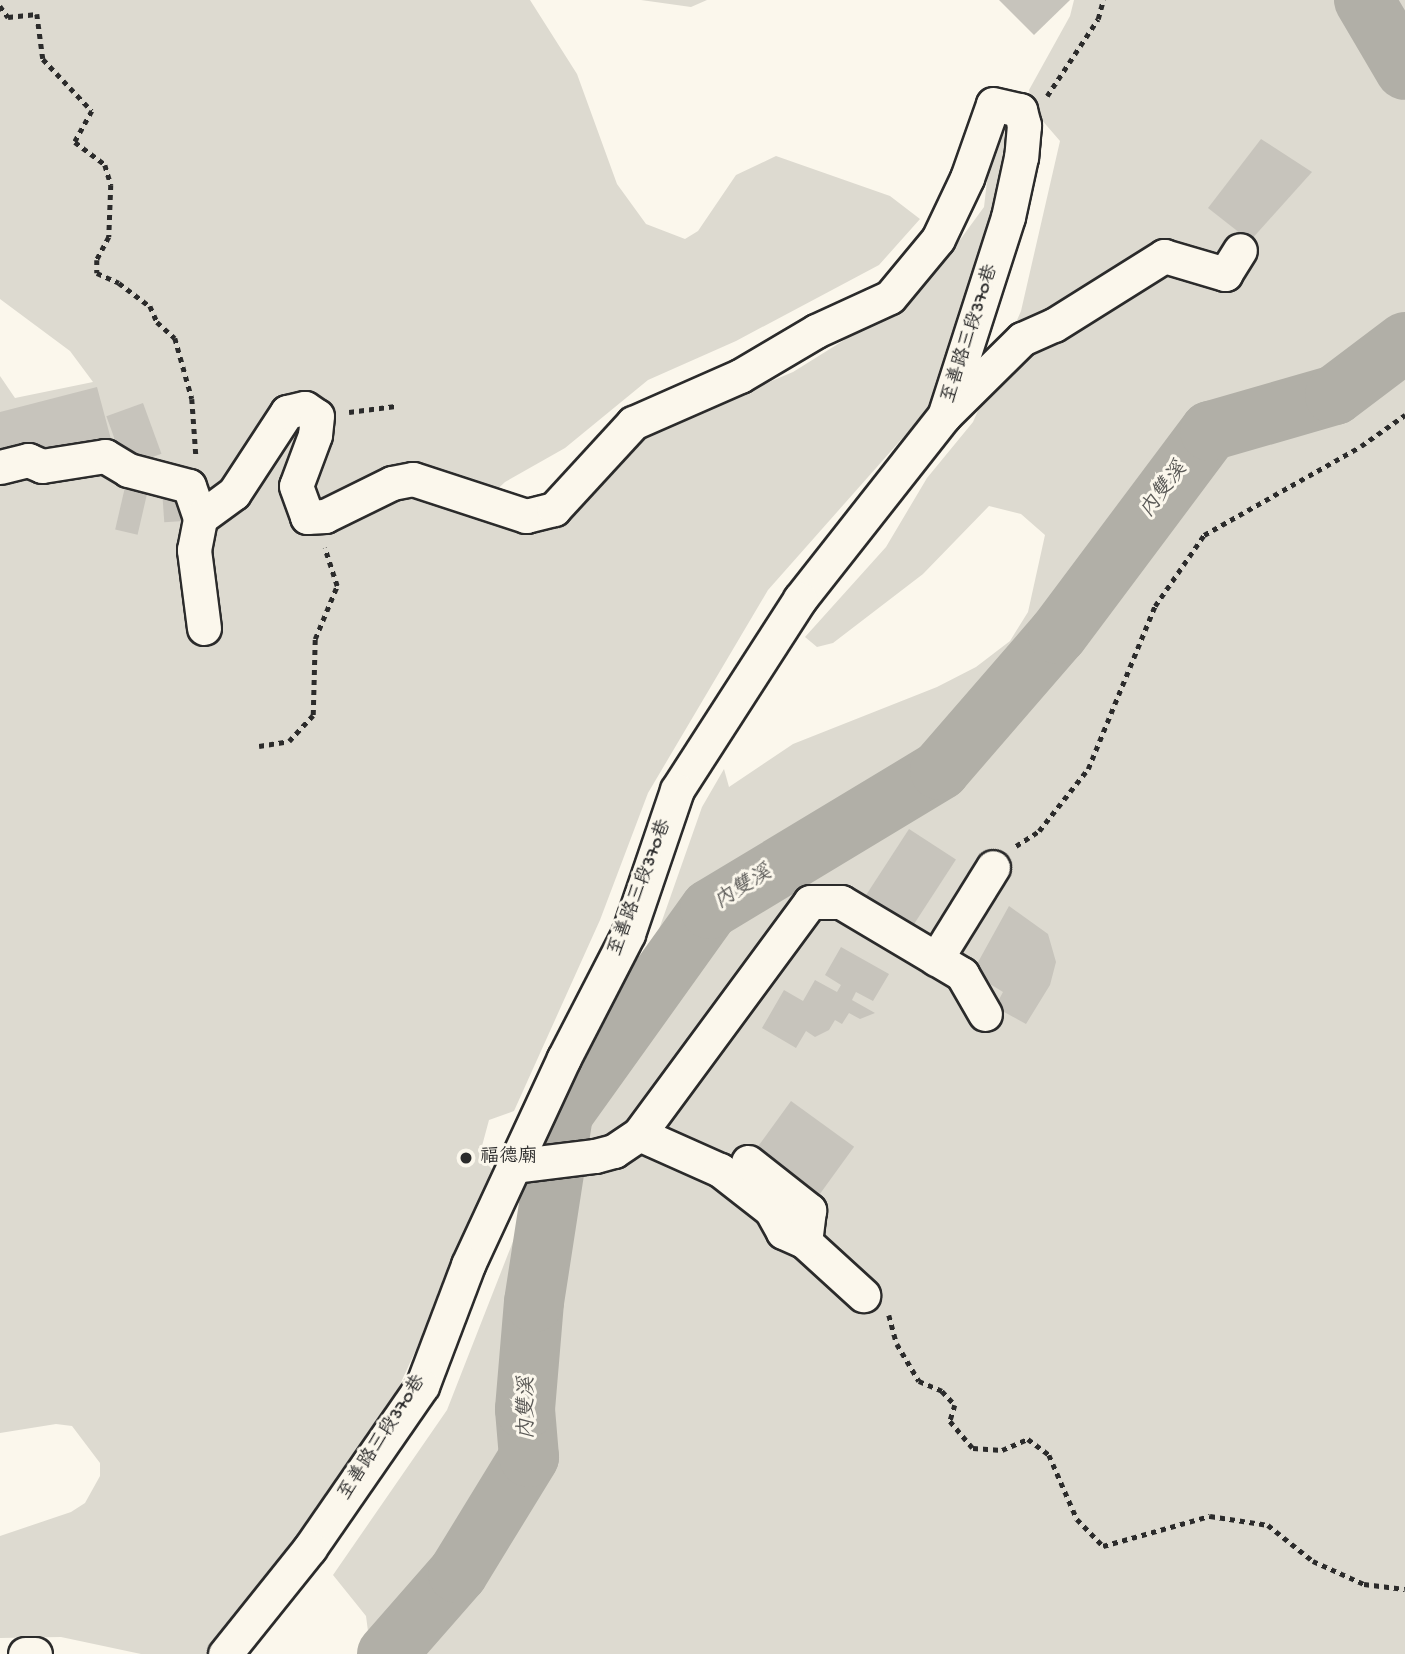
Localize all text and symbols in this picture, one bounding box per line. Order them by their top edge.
street label: 至善路三段370巷 [938,262,1004,406]
water label: 內雙溪 [1136,458,1194,524]
street label: 至善路三段370巷 [604,816,678,960]
water label: 內雙溪 [711,862,777,916]
place label: 福德廟 [480,1147,537,1169]
marker: 福德廟 [458,1150,474,1166]
street label: 至善路三段370巷 [334,1371,432,1505]
water label: 內雙溪 [516,1377,542,1439]

